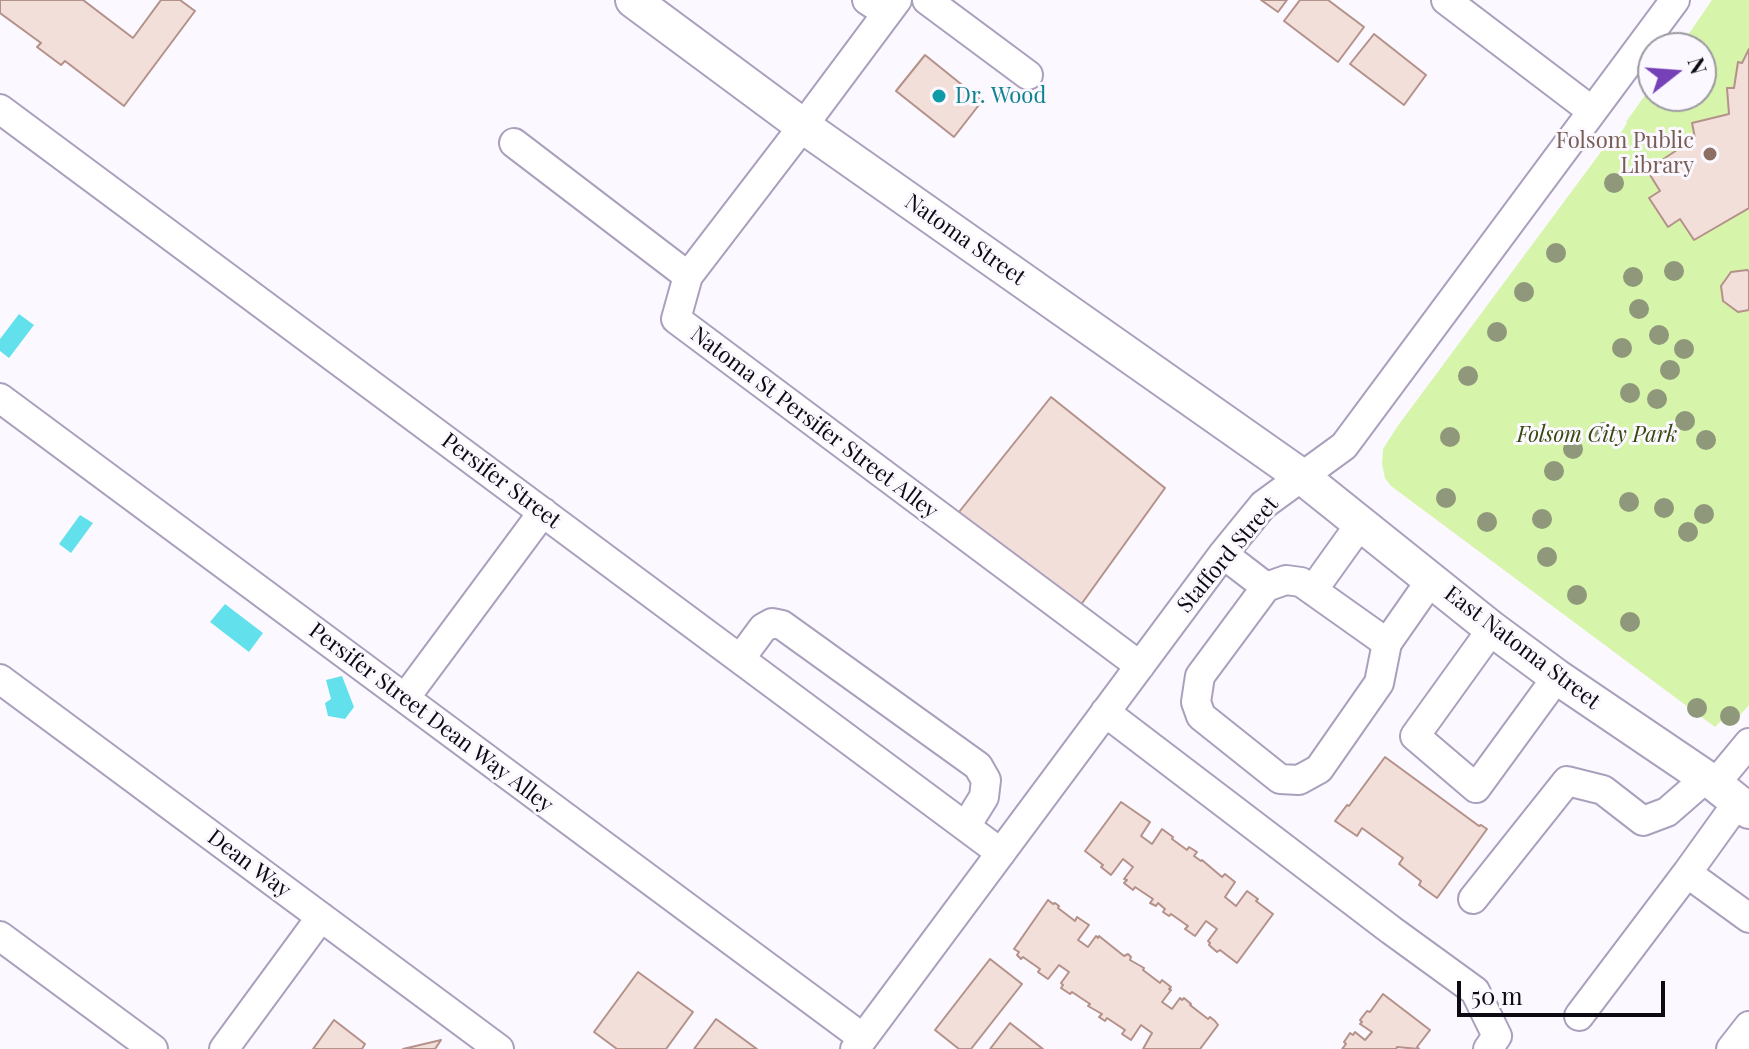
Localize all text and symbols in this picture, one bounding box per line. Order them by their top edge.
north arrow [1637,32,1717,112]
text: N [1681,54,1715,78]
place label: Dr. Wood [955,83,1046,109]
marker: Dr. Wood [930,87,948,105]
place label: Folsom Public Library [1556,128,1694,180]
marker: Folsom Public Library [1701,145,1719,163]
street label: Natoma Street [900,189,1030,291]
street label: Natoma St Persifer Street Alley [685,321,943,525]
park label: Folsom City Park [1517,422,1677,448]
street label: Persifer Street [436,428,566,534]
street label: Stafford Street [1172,492,1284,618]
street label: East Natoma Street [1439,581,1605,715]
street label: Persifer Street Dean Way Alley [304,618,558,818]
street label: Dean Way [202,824,296,904]
scale bar [1461,965,1669,1015]
text: 50 m [1471,979,1523,1011]

